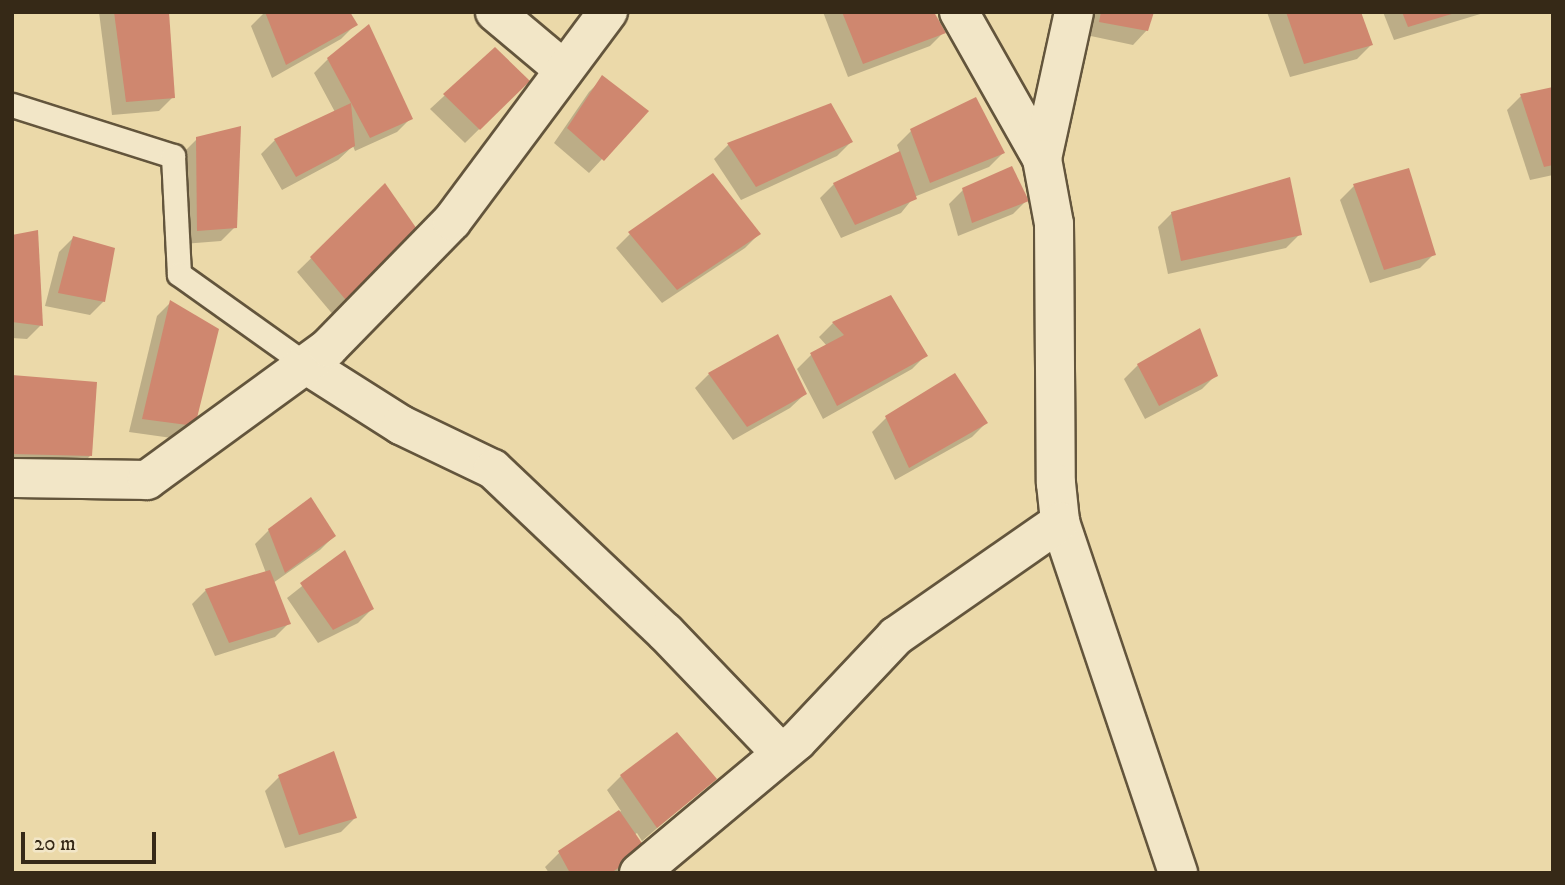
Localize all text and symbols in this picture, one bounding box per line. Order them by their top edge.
scale bar [24,818,159,862]
text: 20 m [34,831,76,857]

